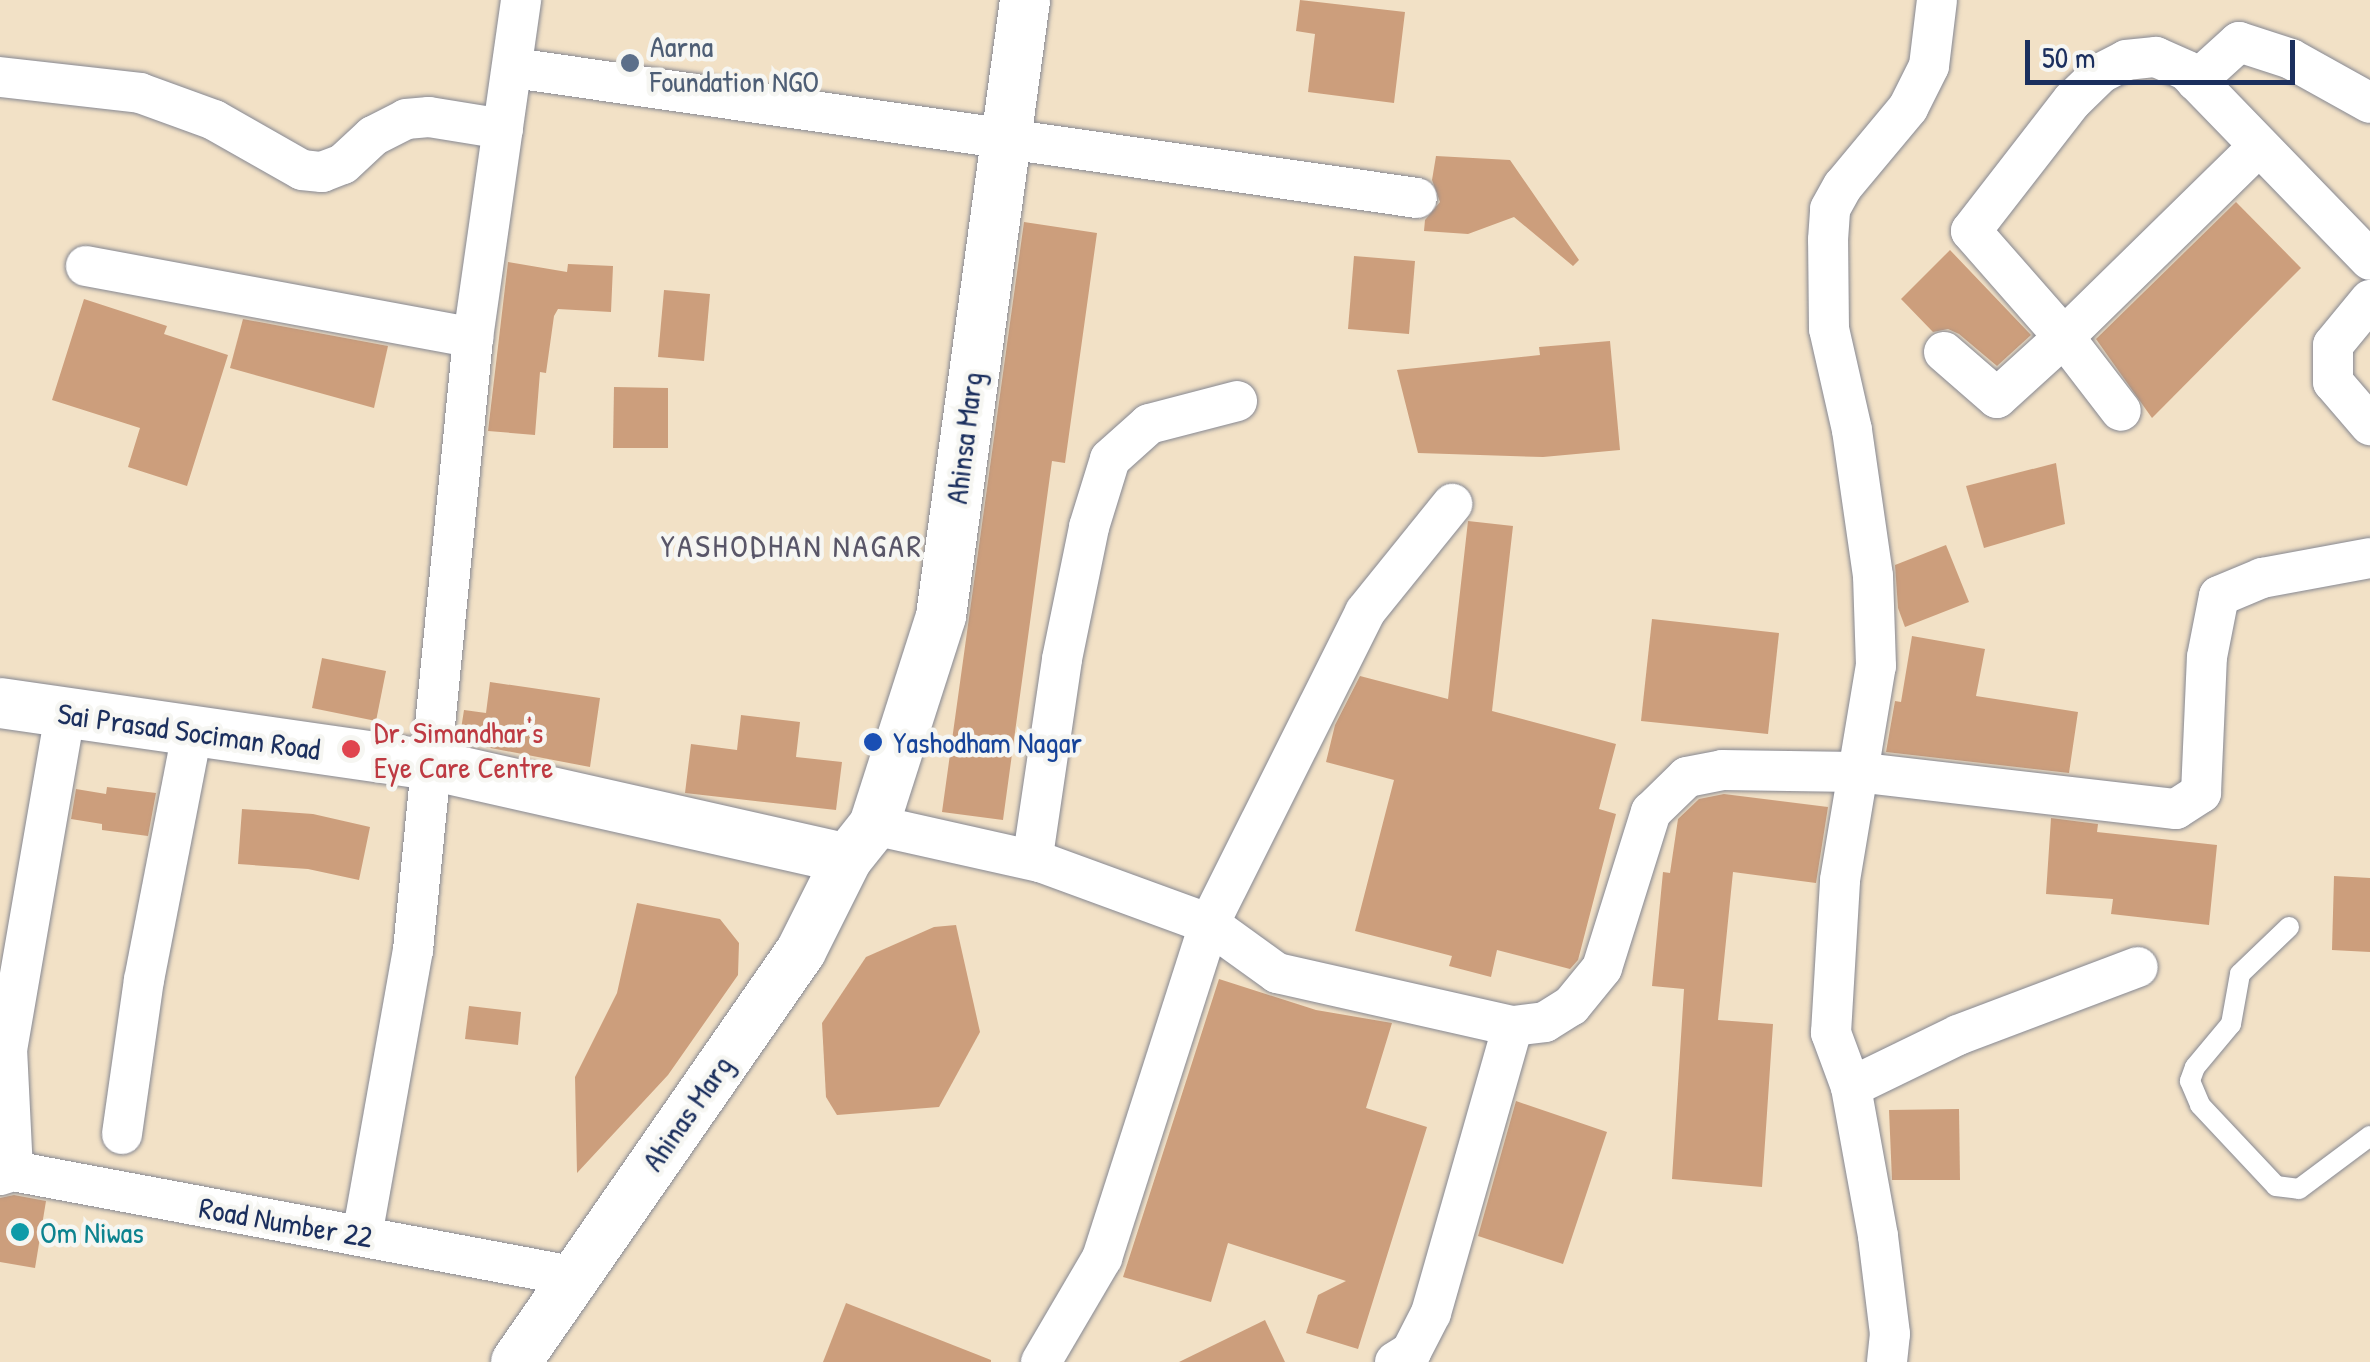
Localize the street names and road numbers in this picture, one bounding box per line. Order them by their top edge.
street label: Ahinsa Marg [938,370,990,506]
street label: Sai Prasad Sociman Road [55,695,323,767]
street label: Ahinas Marg [634,1049,740,1177]
street label: Road Number 22 [197,1189,375,1255]

